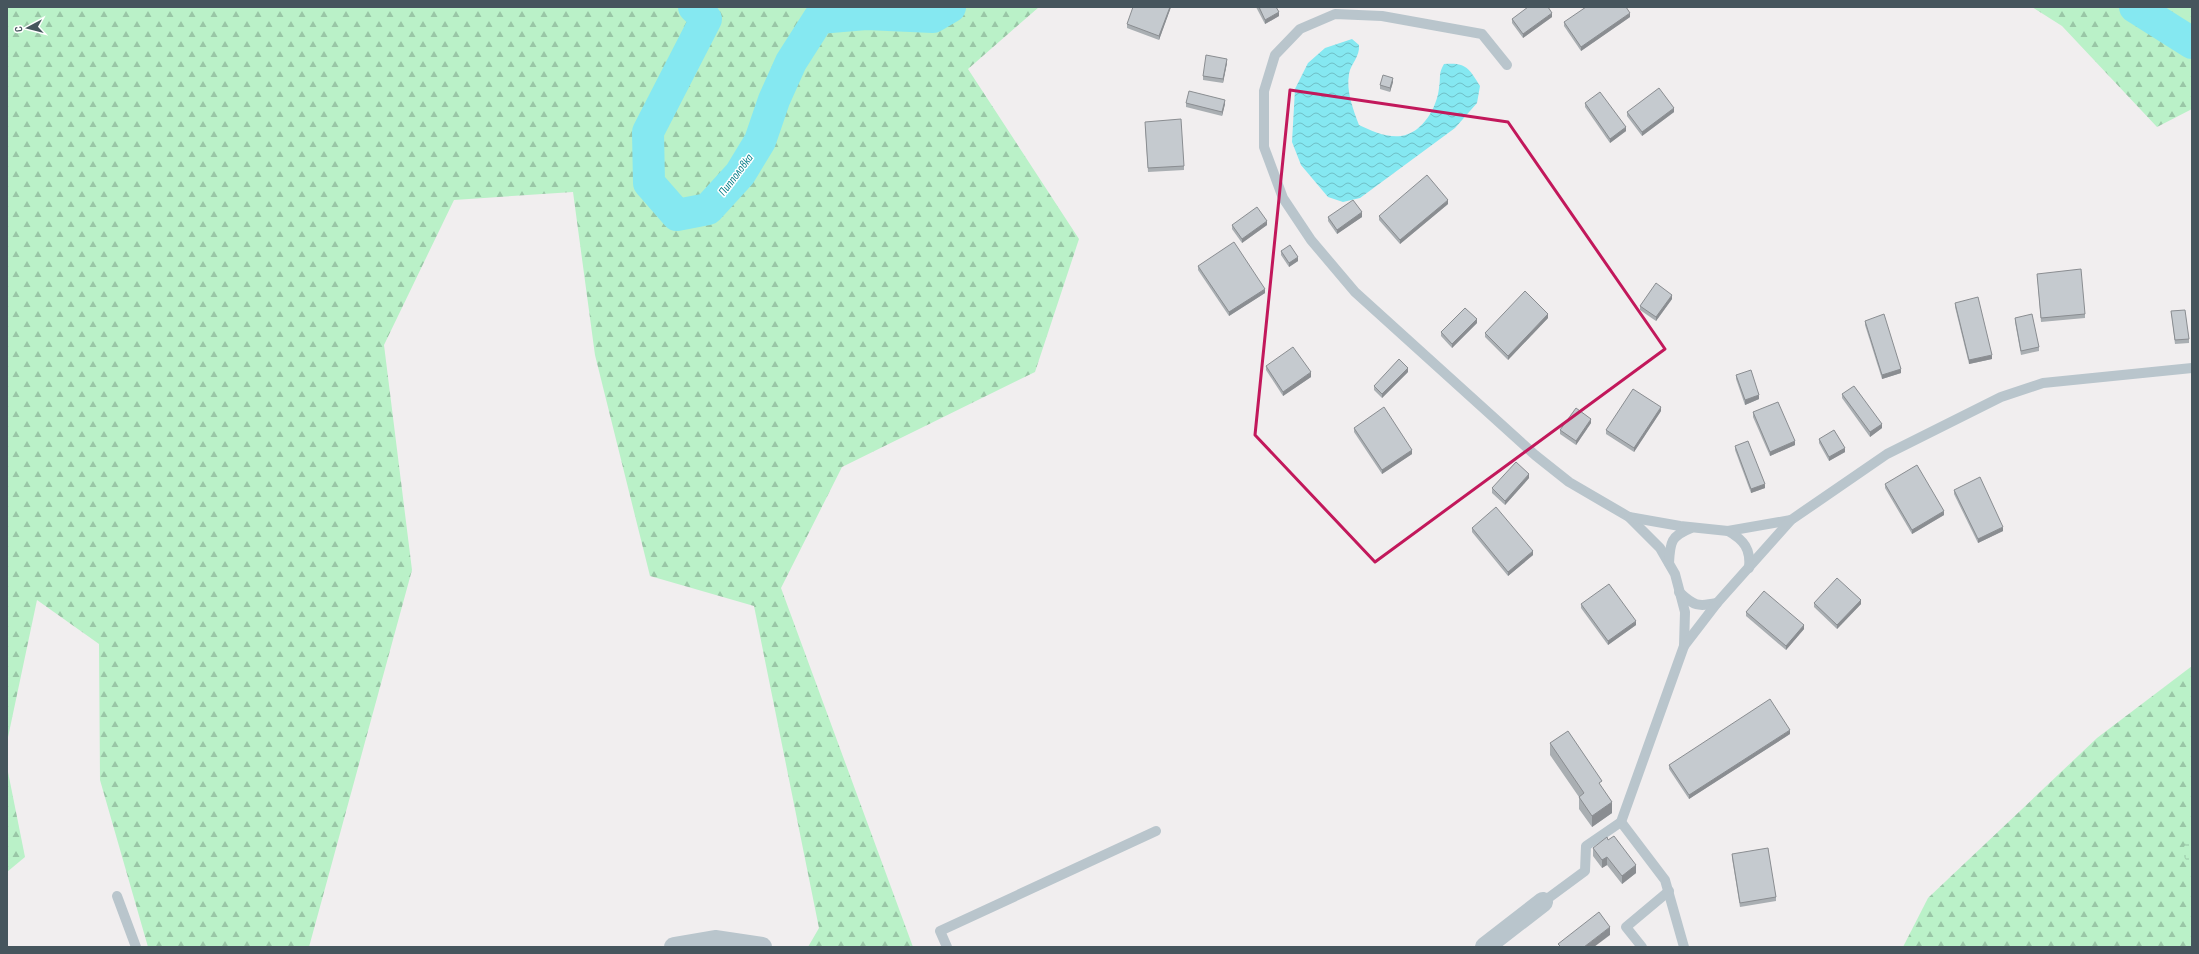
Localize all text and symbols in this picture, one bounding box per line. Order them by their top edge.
north arrow [8,8,48,48]
text: С [12,25,25,33]
water label: Пипполовка [715,151,757,199]

